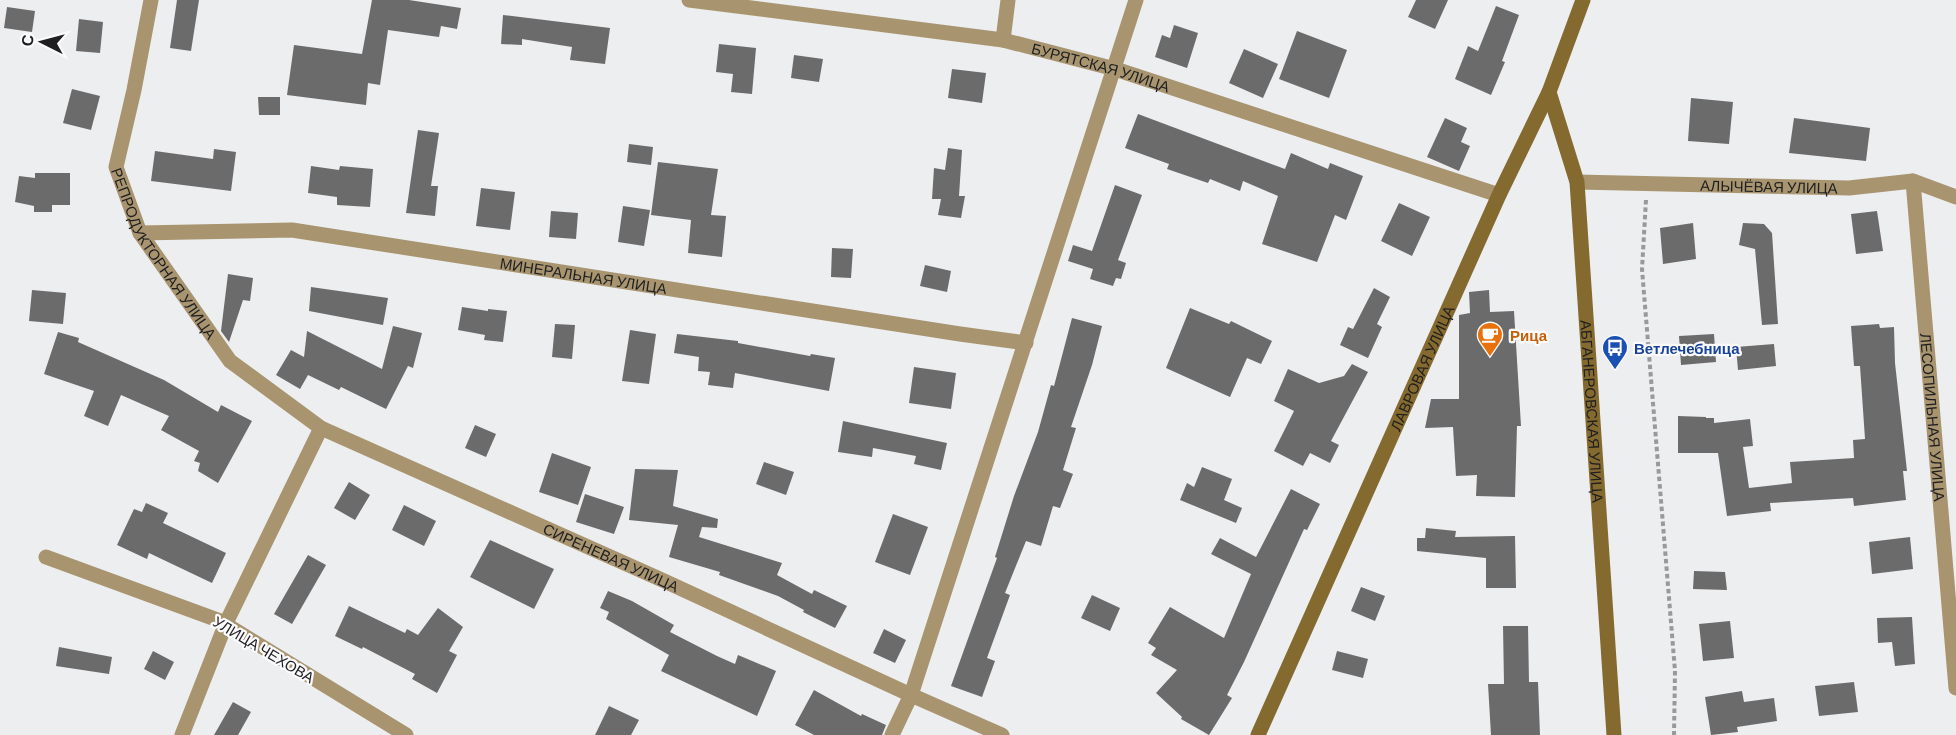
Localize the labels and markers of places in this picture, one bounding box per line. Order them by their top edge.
cafe icon: Рица [1475,320,1505,358]
place label: Рица [1510,326,1548,344]
bus stop icon: Ветлечебница [1600,333,1630,371]
place label: Ветлечебница [1634,339,1740,357]

